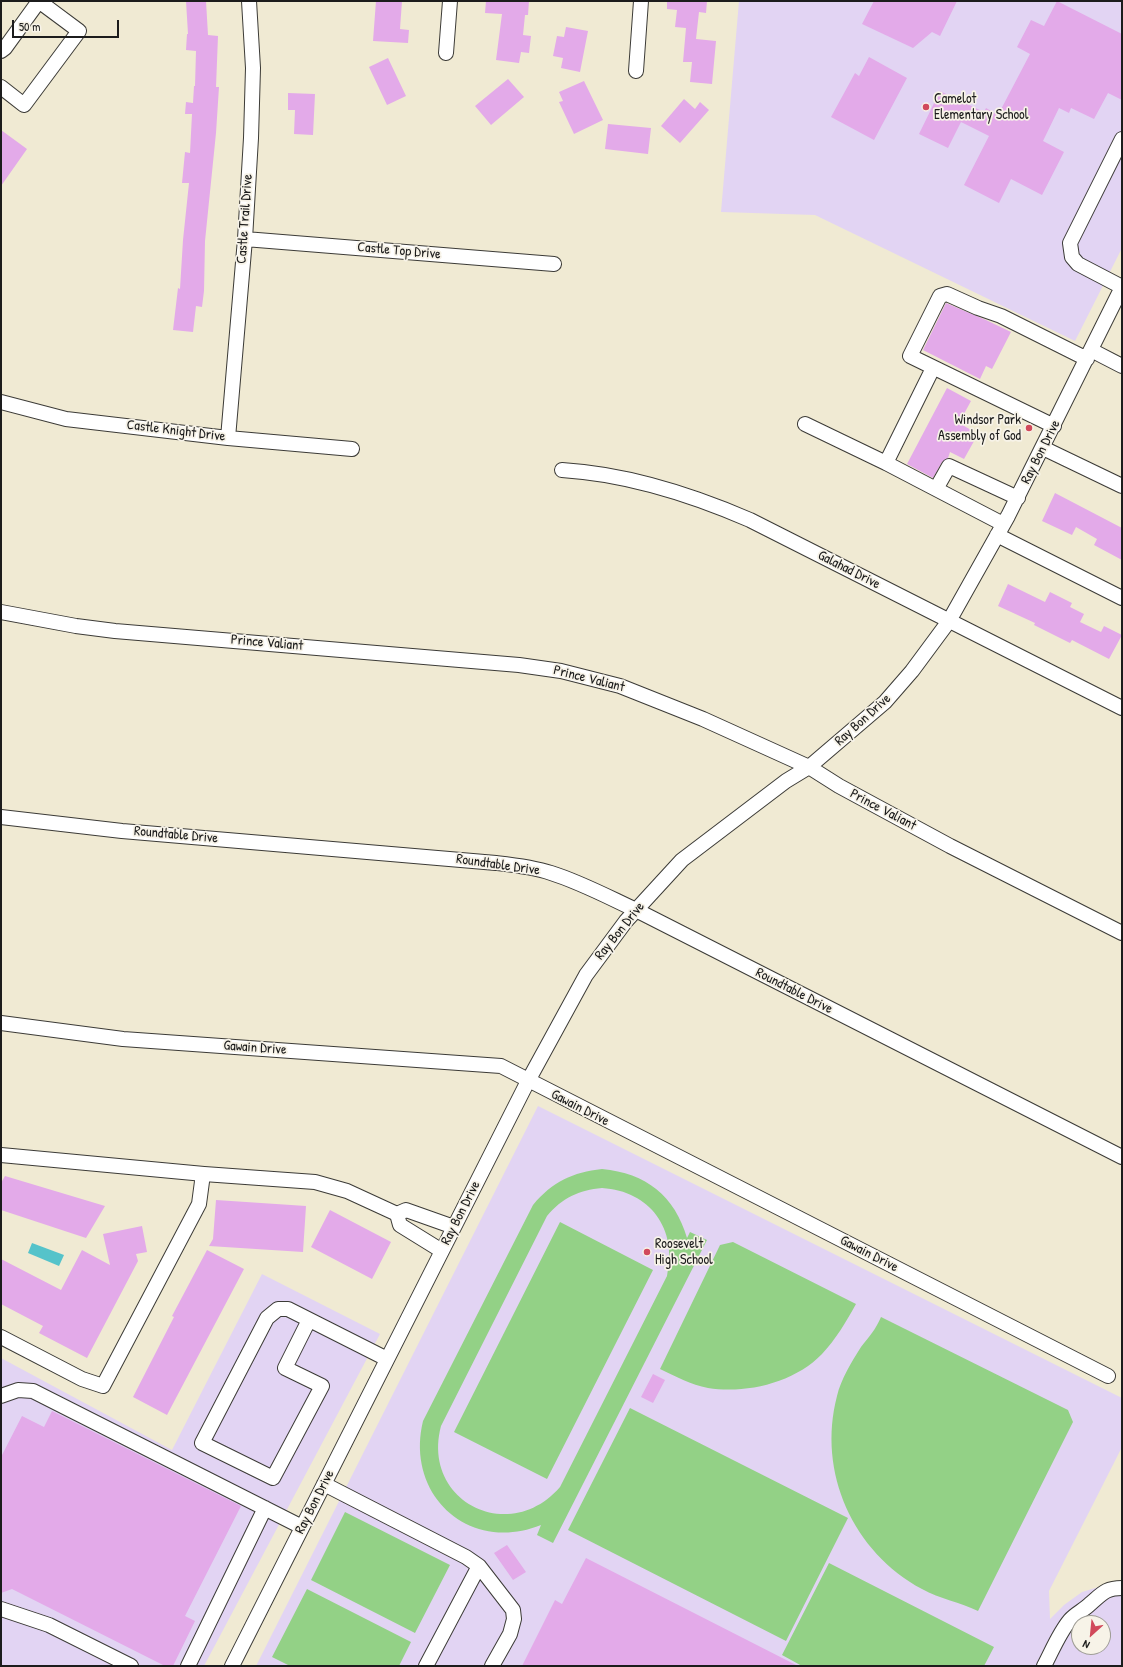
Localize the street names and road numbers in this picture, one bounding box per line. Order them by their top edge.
street label: Castle Trail Drive [233,174,257,264]
street label: Castle Top Drive [357,239,441,263]
street label: Castle Knight Drive [126,417,226,445]
street label: Ray Bon Drive [1018,417,1064,487]
street label: Galahad Drive [815,547,883,593]
street label: Prince Valiant [230,631,304,655]
street label: Prince Valiant [552,662,626,696]
street label: Ray Bon Drive [832,690,894,750]
street label: Prince Valiant [847,786,919,834]
street label: Roundtable Drive [133,823,219,847]
street label: Roundtable Drive [455,851,541,879]
street label: Ray Bon Drive [592,899,648,963]
street label: Roundtable Drive [753,964,835,1018]
street label: Gawain Drive [223,1037,287,1059]
street label: Gawain Drive [548,1086,612,1130]
street label: Ray Bon Drive [438,1178,484,1248]
street label: Gawain Drive [837,1232,901,1276]
street label: Ray Bon Drive [292,1467,338,1537]

